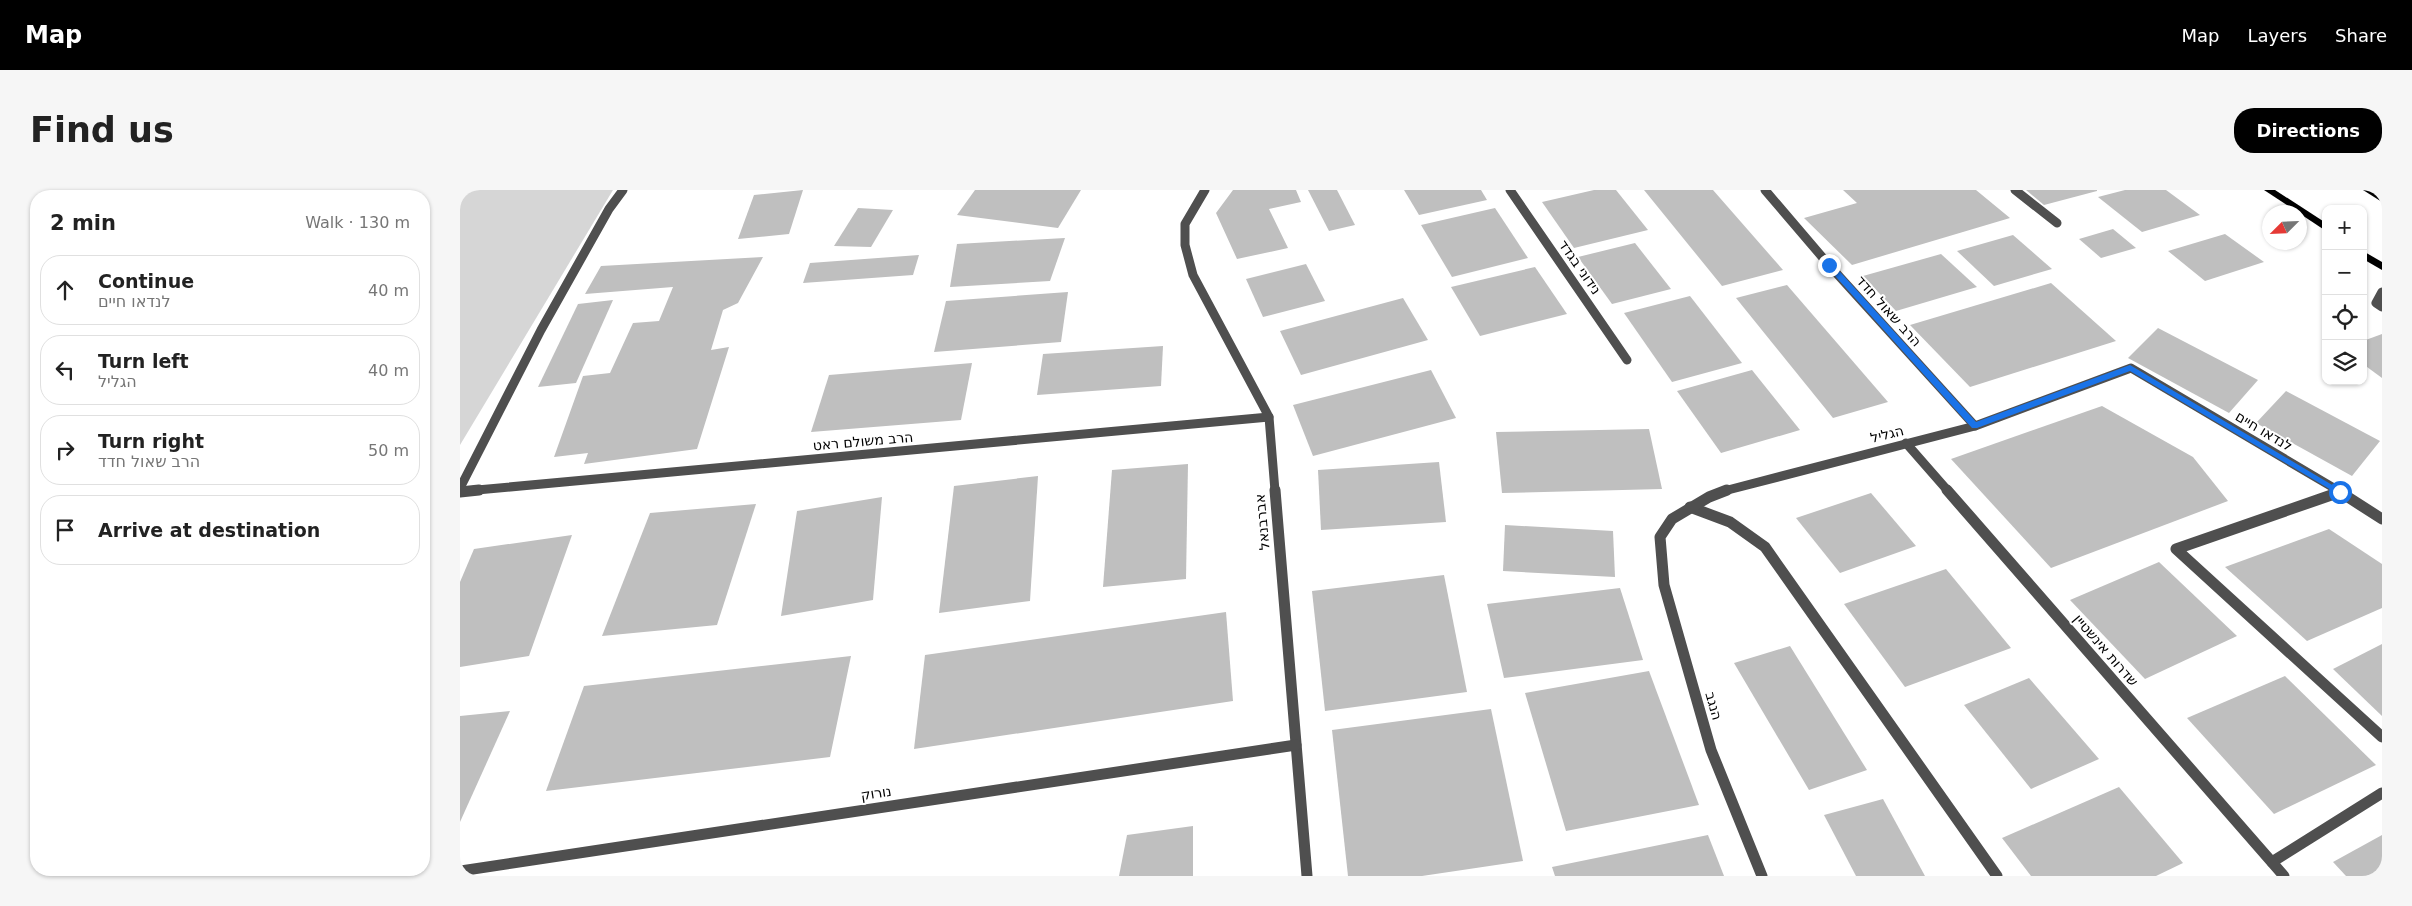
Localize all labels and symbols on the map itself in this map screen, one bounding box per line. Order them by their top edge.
north arrow [2262,205,2307,250]
street label: נידוני בגדד [1556,237,1604,297]
route end [1818,254,1841,277]
street label: הרב שאול חדד [1853,272,1925,350]
street label: לנדאו חיים [2233,408,2295,454]
street label: הגליל [1869,422,1905,446]
street label: הרב משולם ראט [812,429,914,453]
route start [2329,481,2352,504]
street label: אברבנאל [1252,493,1272,551]
street label: שדרות אינשטיין [2070,611,2142,689]
street label: הנגב [1702,690,1726,722]
street label: נורוק [859,783,893,803]

